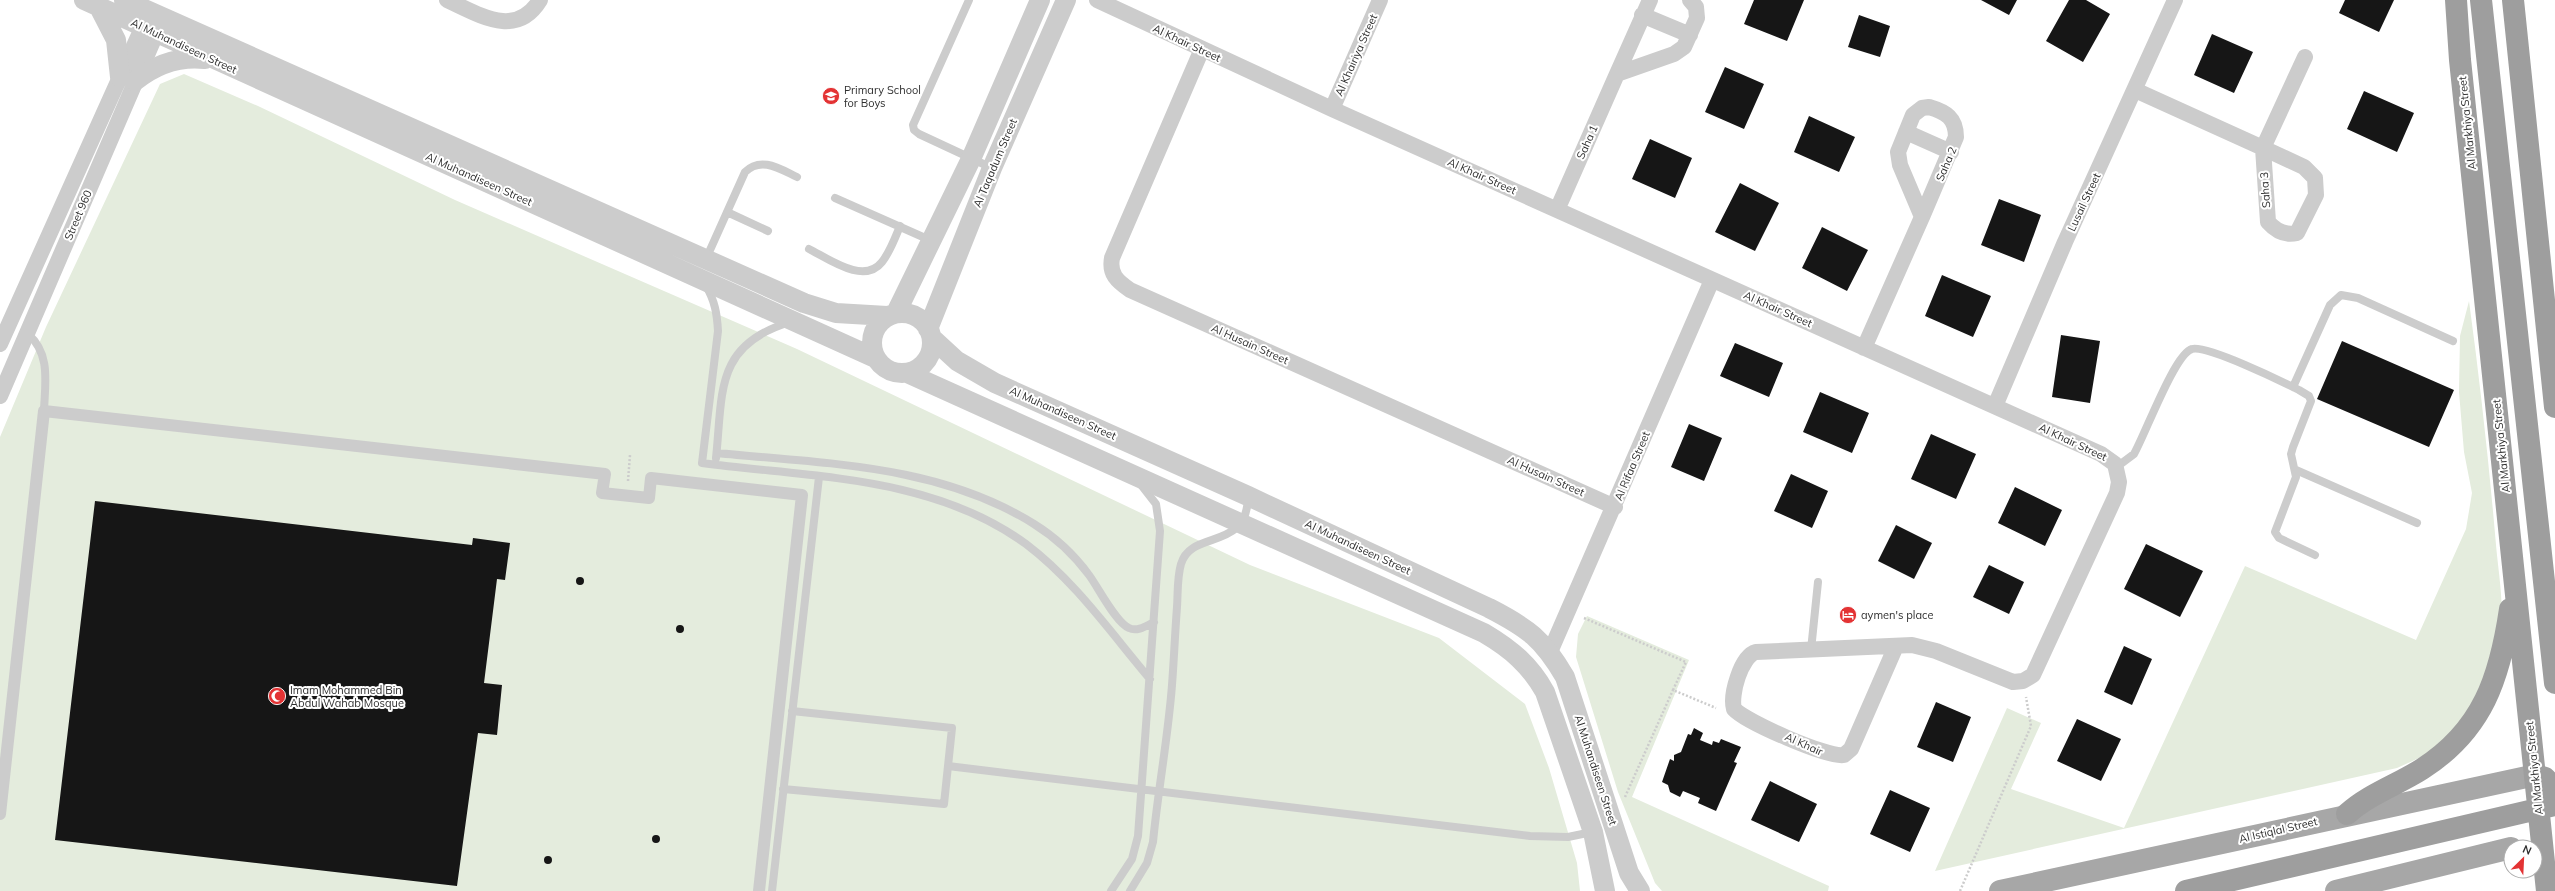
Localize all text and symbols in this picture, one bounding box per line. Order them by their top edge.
street label: Al Khairiya Street [1332,12,1380,98]
street label: Al Muhandiseen Street [129,15,239,77]
street label: Al Khair Street [1151,21,1223,65]
street label: Al Markhiya Street [2455,75,2479,170]
place label: Primary School for Boys [844,83,921,110]
school or university icon: Primary School for Boys [821,86,841,106]
street label: Al Taqadum Street [970,116,1020,209]
street label: Saha 1 [1573,123,1601,161]
street label: Saha 2 [1933,144,1960,183]
street label: Al Muhandiseen Street [424,149,535,209]
street label: Al Khair Street [1446,155,1519,197]
street label: Lusail Street [2064,170,2104,233]
street label: Saha 3 [2257,172,2273,208]
street label: Street 960 [61,187,95,242]
street label: Al Khair Street [1742,288,1815,330]
street label: Al Husain Street [1209,321,1291,367]
street label: Al Muhandiseen Street [1008,383,1119,443]
street label: Al Markhiya Street [2489,398,2513,493]
street label: Al Khair Street [2037,420,2109,464]
street label: Al Rifaa Street [1611,429,1653,503]
street label: Al Husain Street [1505,453,1587,499]
street label: Al Muhandiseen Street [1303,516,1413,578]
hotel icon: aymen's place [1838,605,1858,625]
place label: aymen's place [1861,608,1933,622]
place label: Imam Mohammed Bin Abdul Wahab Mosque [290,683,404,710]
mosque icon: Imam Mohammed Bin Abdul Wahab Mosque [267,686,287,706]
street label: Al Muhandiseen Street [1572,713,1621,827]
street label: Al Markhiya Street [2522,720,2546,815]
street label: Al Khair [1783,729,1825,759]
street label: Al Istiqlal Street [2237,814,2319,846]
north arrow [2503,839,2543,879]
text: N [2520,842,2534,858]

